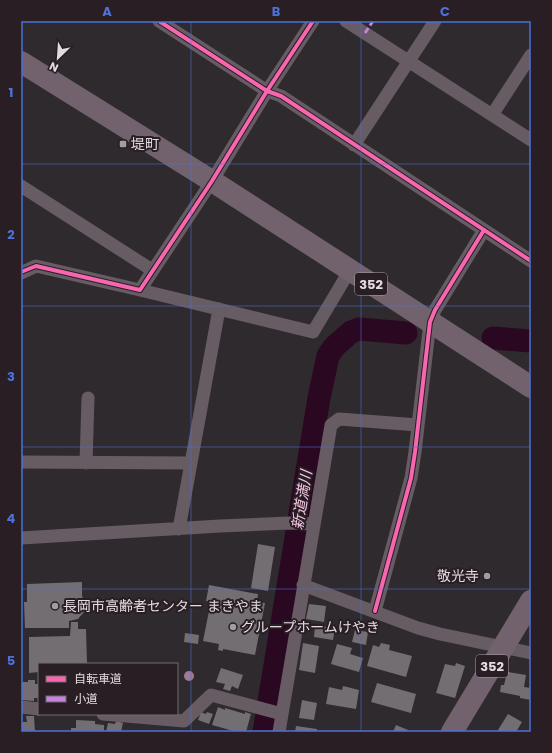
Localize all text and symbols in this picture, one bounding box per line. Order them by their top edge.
text: A [102,2,112,21]
text: B [272,2,281,21]
text: C [440,2,450,21]
north arrow [38,38,78,78]
text: N [47,58,61,76]
text: 1 [9,83,13,102]
place label: 堤町 [131,134,159,154]
marker: 堤町 [118,139,128,149]
text: 2 [7,225,15,244]
road number: 352 [355,273,387,295]
text: 3 [7,367,15,386]
water label: 新道満川 [286,467,317,531]
text: 4 [7,509,16,528]
place label: 敬光寺 [437,566,479,586]
marker: 敬光寺 [482,571,492,581]
place label: 長岡市高齢者センター まきやま [63,596,263,616]
marker: 長岡市高齢者センター まきやま [50,601,60,611]
place label: グループホームけやき [241,617,380,637]
marker: グループホームけやき [228,622,238,632]
text: 5 [7,651,15,670]
road number: 352 [476,655,508,677]
legend [38,663,178,715]
text: 自転車道 [74,670,122,687]
text: 小道 [74,690,98,707]

